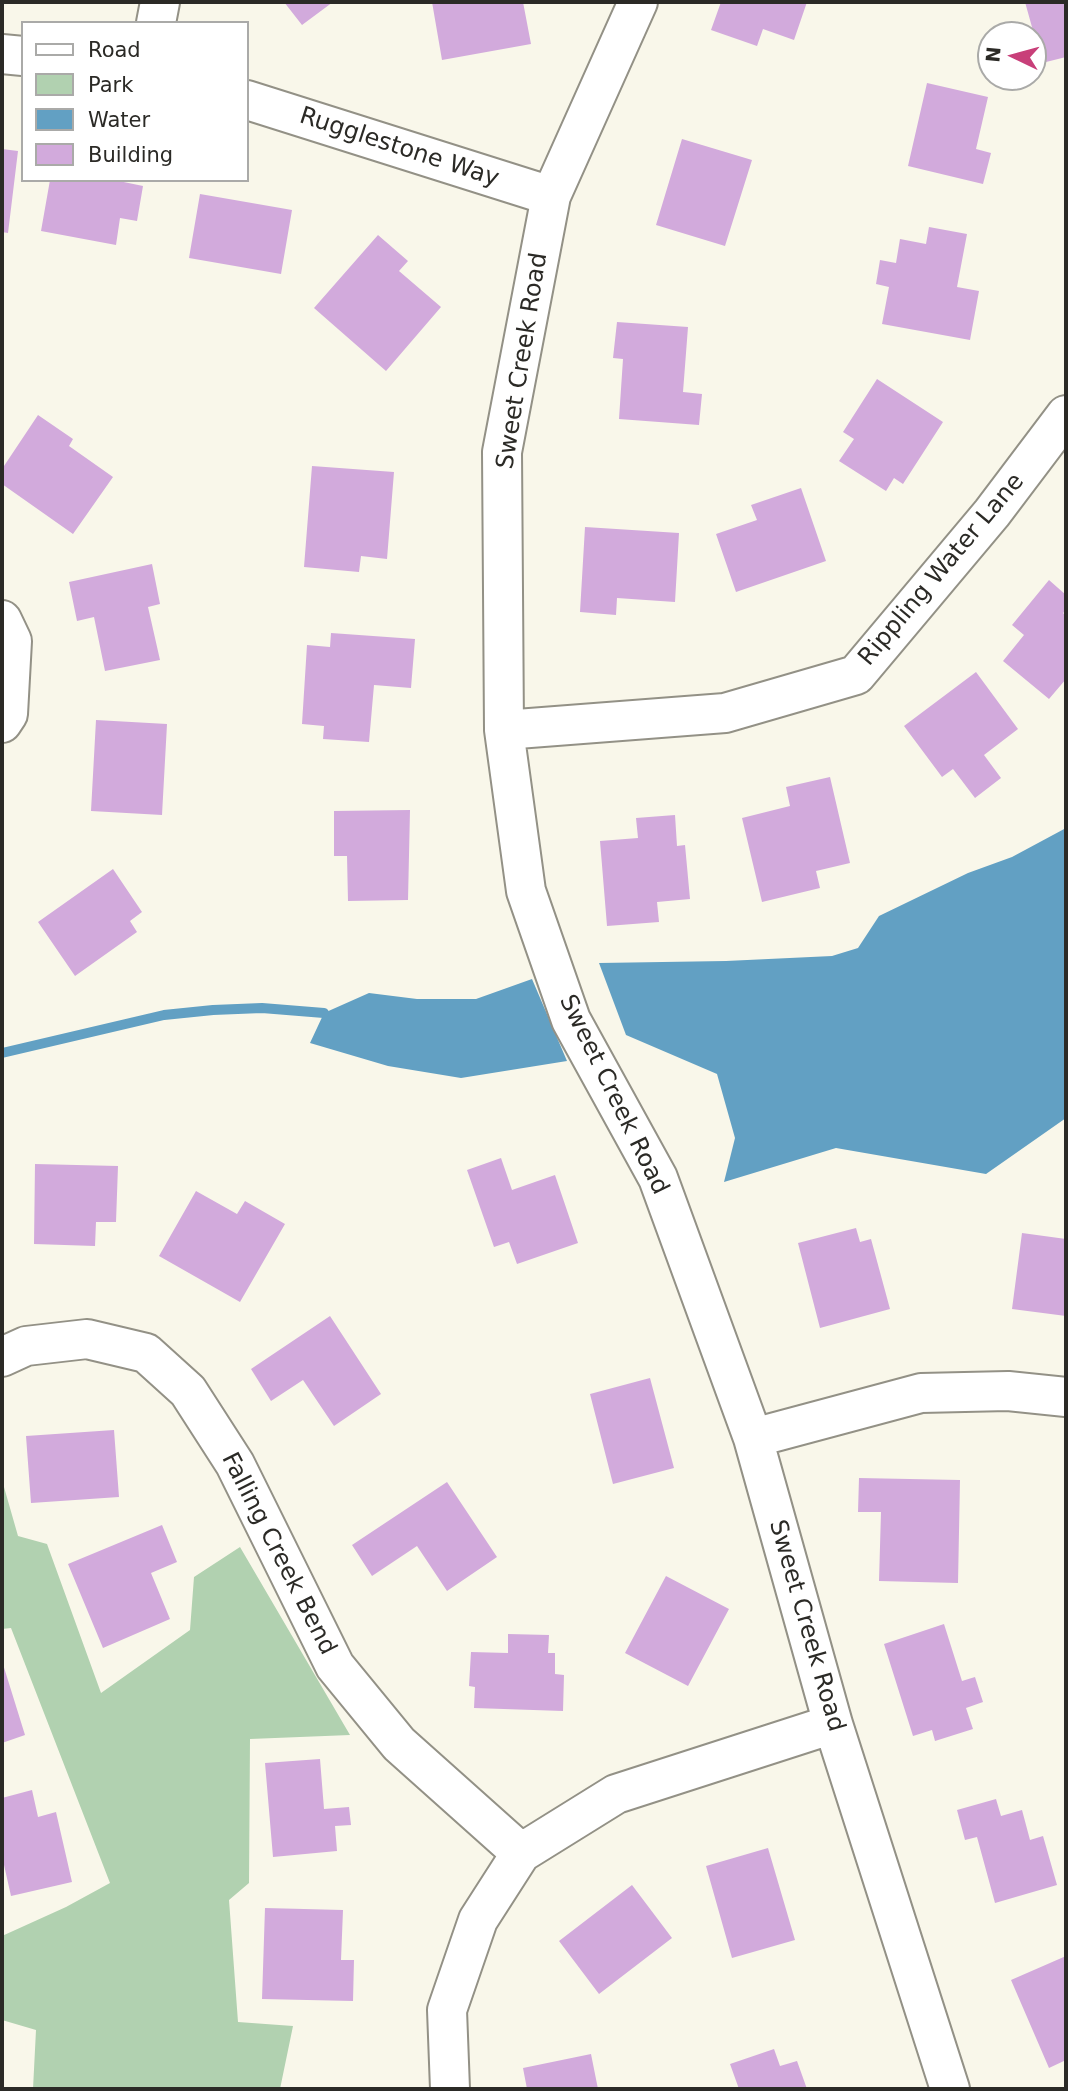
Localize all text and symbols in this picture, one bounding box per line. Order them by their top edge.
legend [21,21,248,182]
north arrow [977,21,1047,91]
text: Road [88,38,141,62]
text: N [981,45,1005,63]
text: Park [88,73,133,97]
street label: Rugglestone Way [296,102,502,194]
text: Water [88,108,150,132]
text: Building [88,143,173,167]
street label: Sweet Creek Road [492,251,554,471]
street label: Rippling Water Lane [853,468,1031,672]
street label: Sweet Creek Road [552,990,674,1200]
street label: Falling Creek Bend [214,1448,342,1660]
street label: Sweet Creek Road [762,1517,850,1735]

